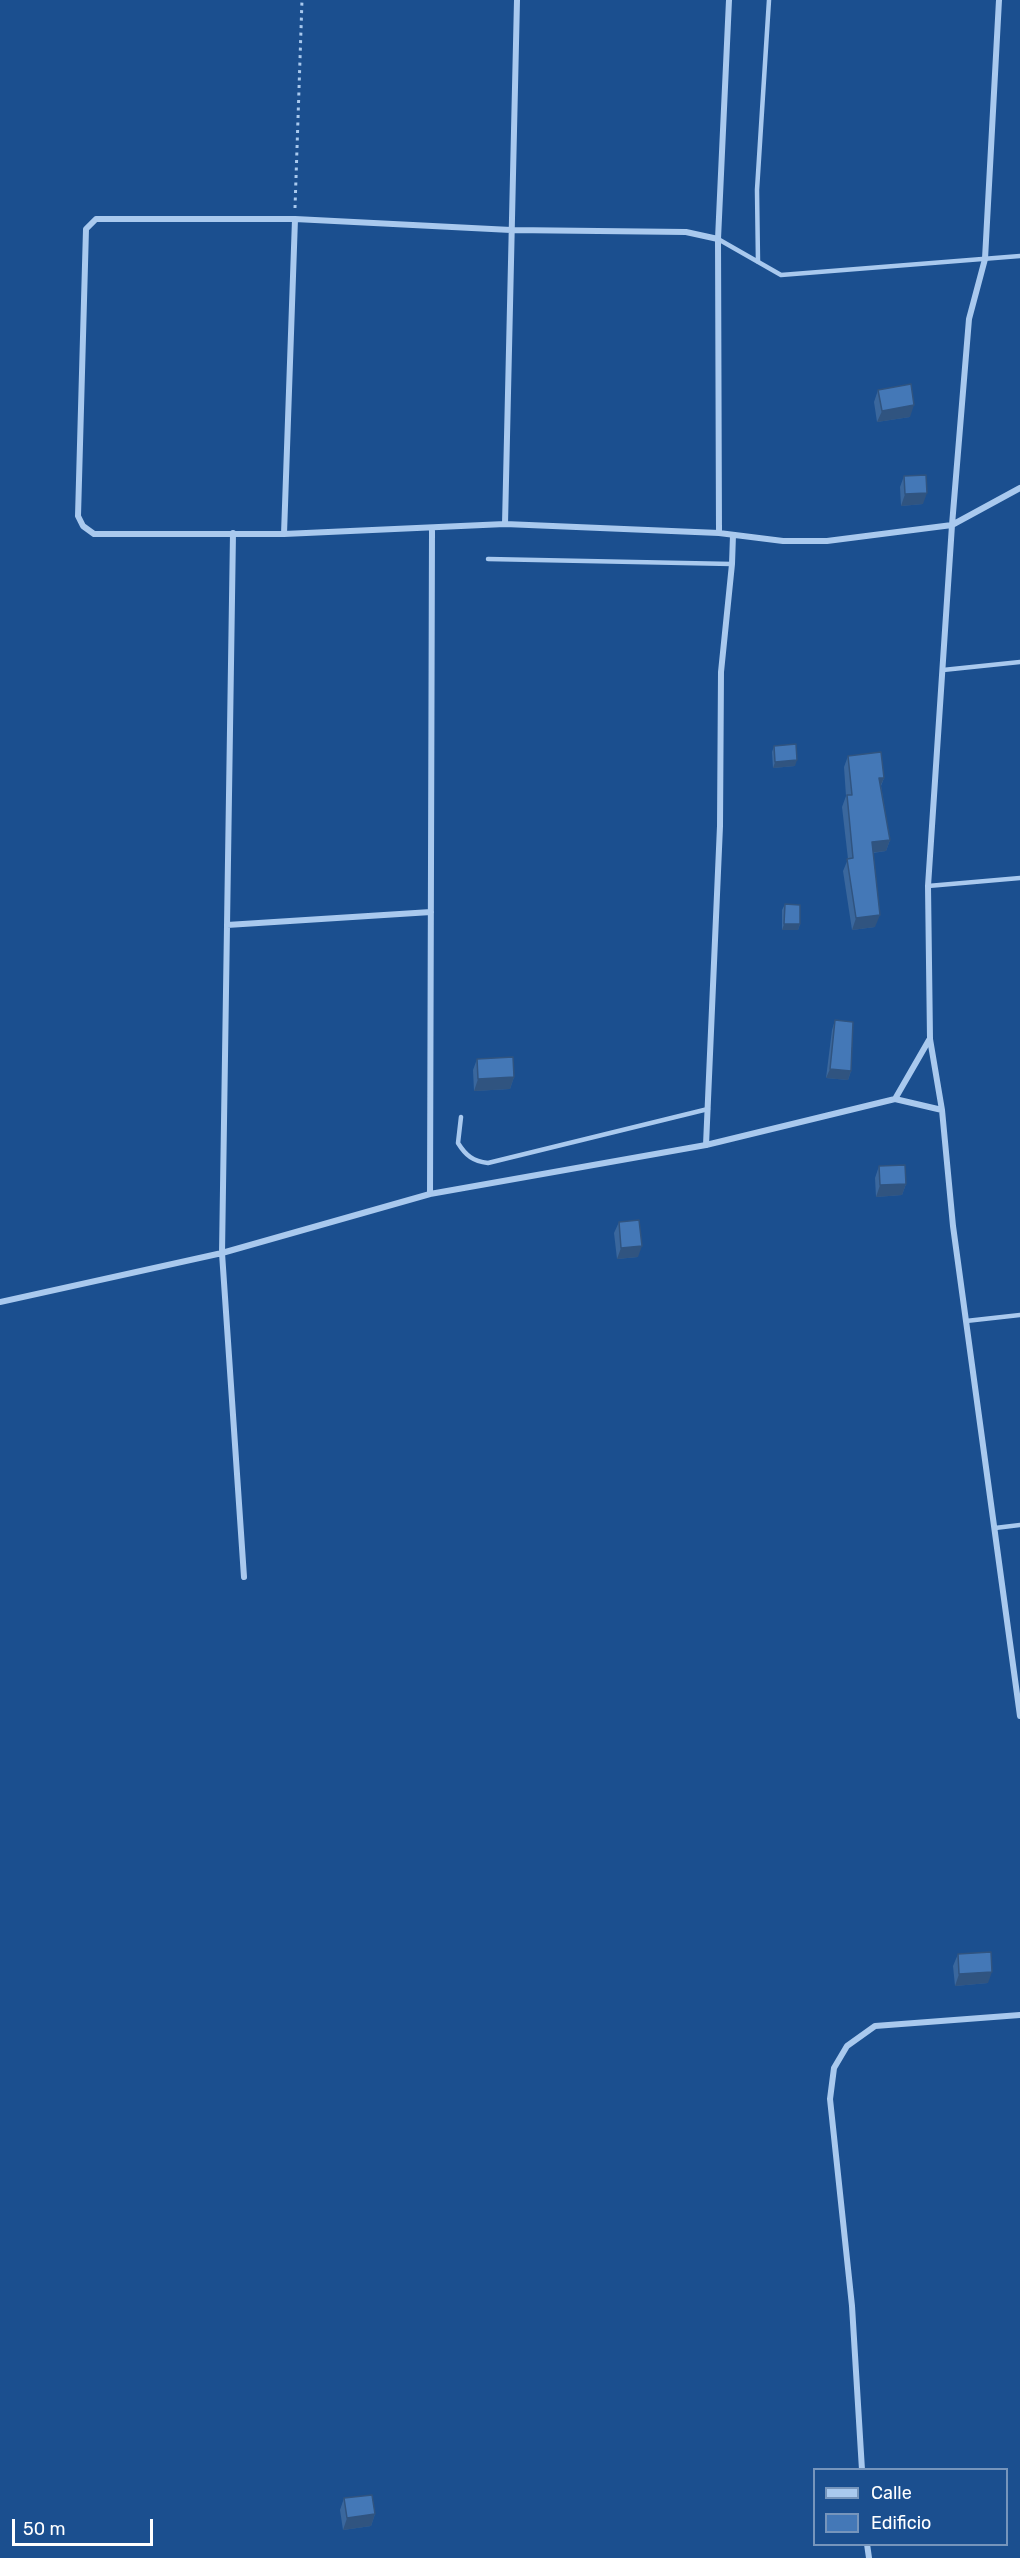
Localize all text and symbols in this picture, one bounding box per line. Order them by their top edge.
legend [813,2468,1008,2546]
text: Calle [871,2482,912,2504]
scale bar [15,2507,156,2545]
text: Edificio [871,2512,931,2534]
text: 50 m [23,2518,66,2540]

